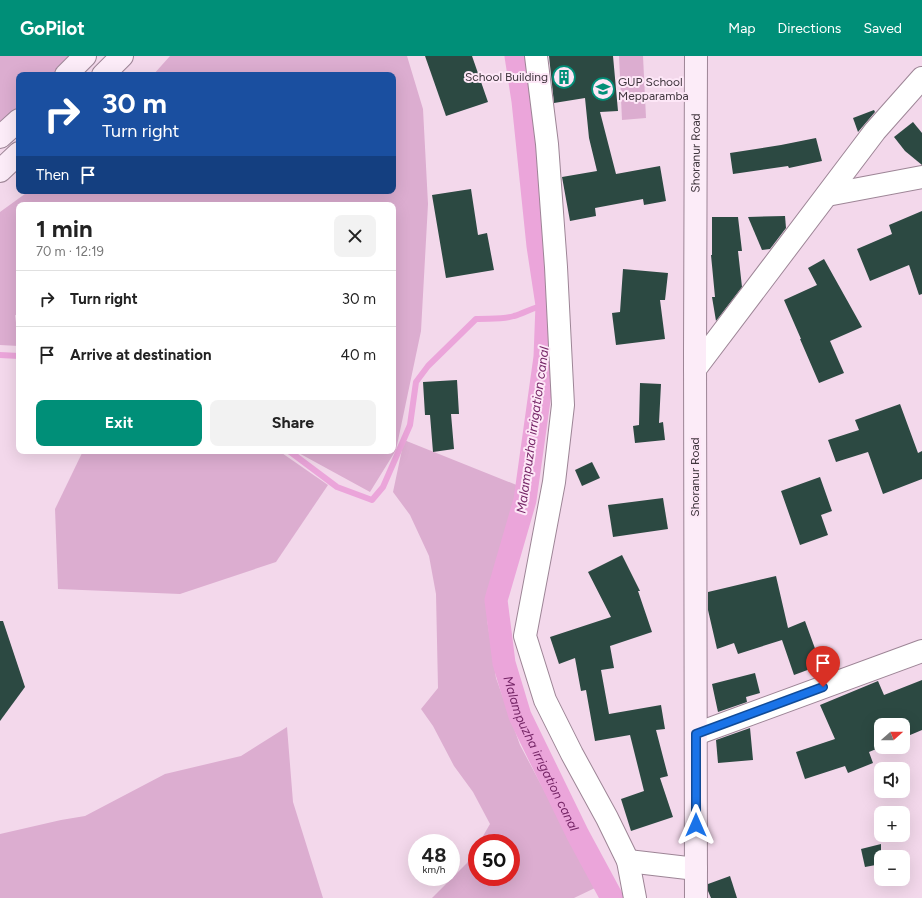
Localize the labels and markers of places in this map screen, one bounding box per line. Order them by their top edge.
building icon: School Building [551,64,577,90]
place label: School Building [465,70,548,84]
place label: GUP School Mepparamba [618,75,689,103]
school or university icon: GUP School Mepparamba [590,76,616,102]
pin [806,646,840,687]

